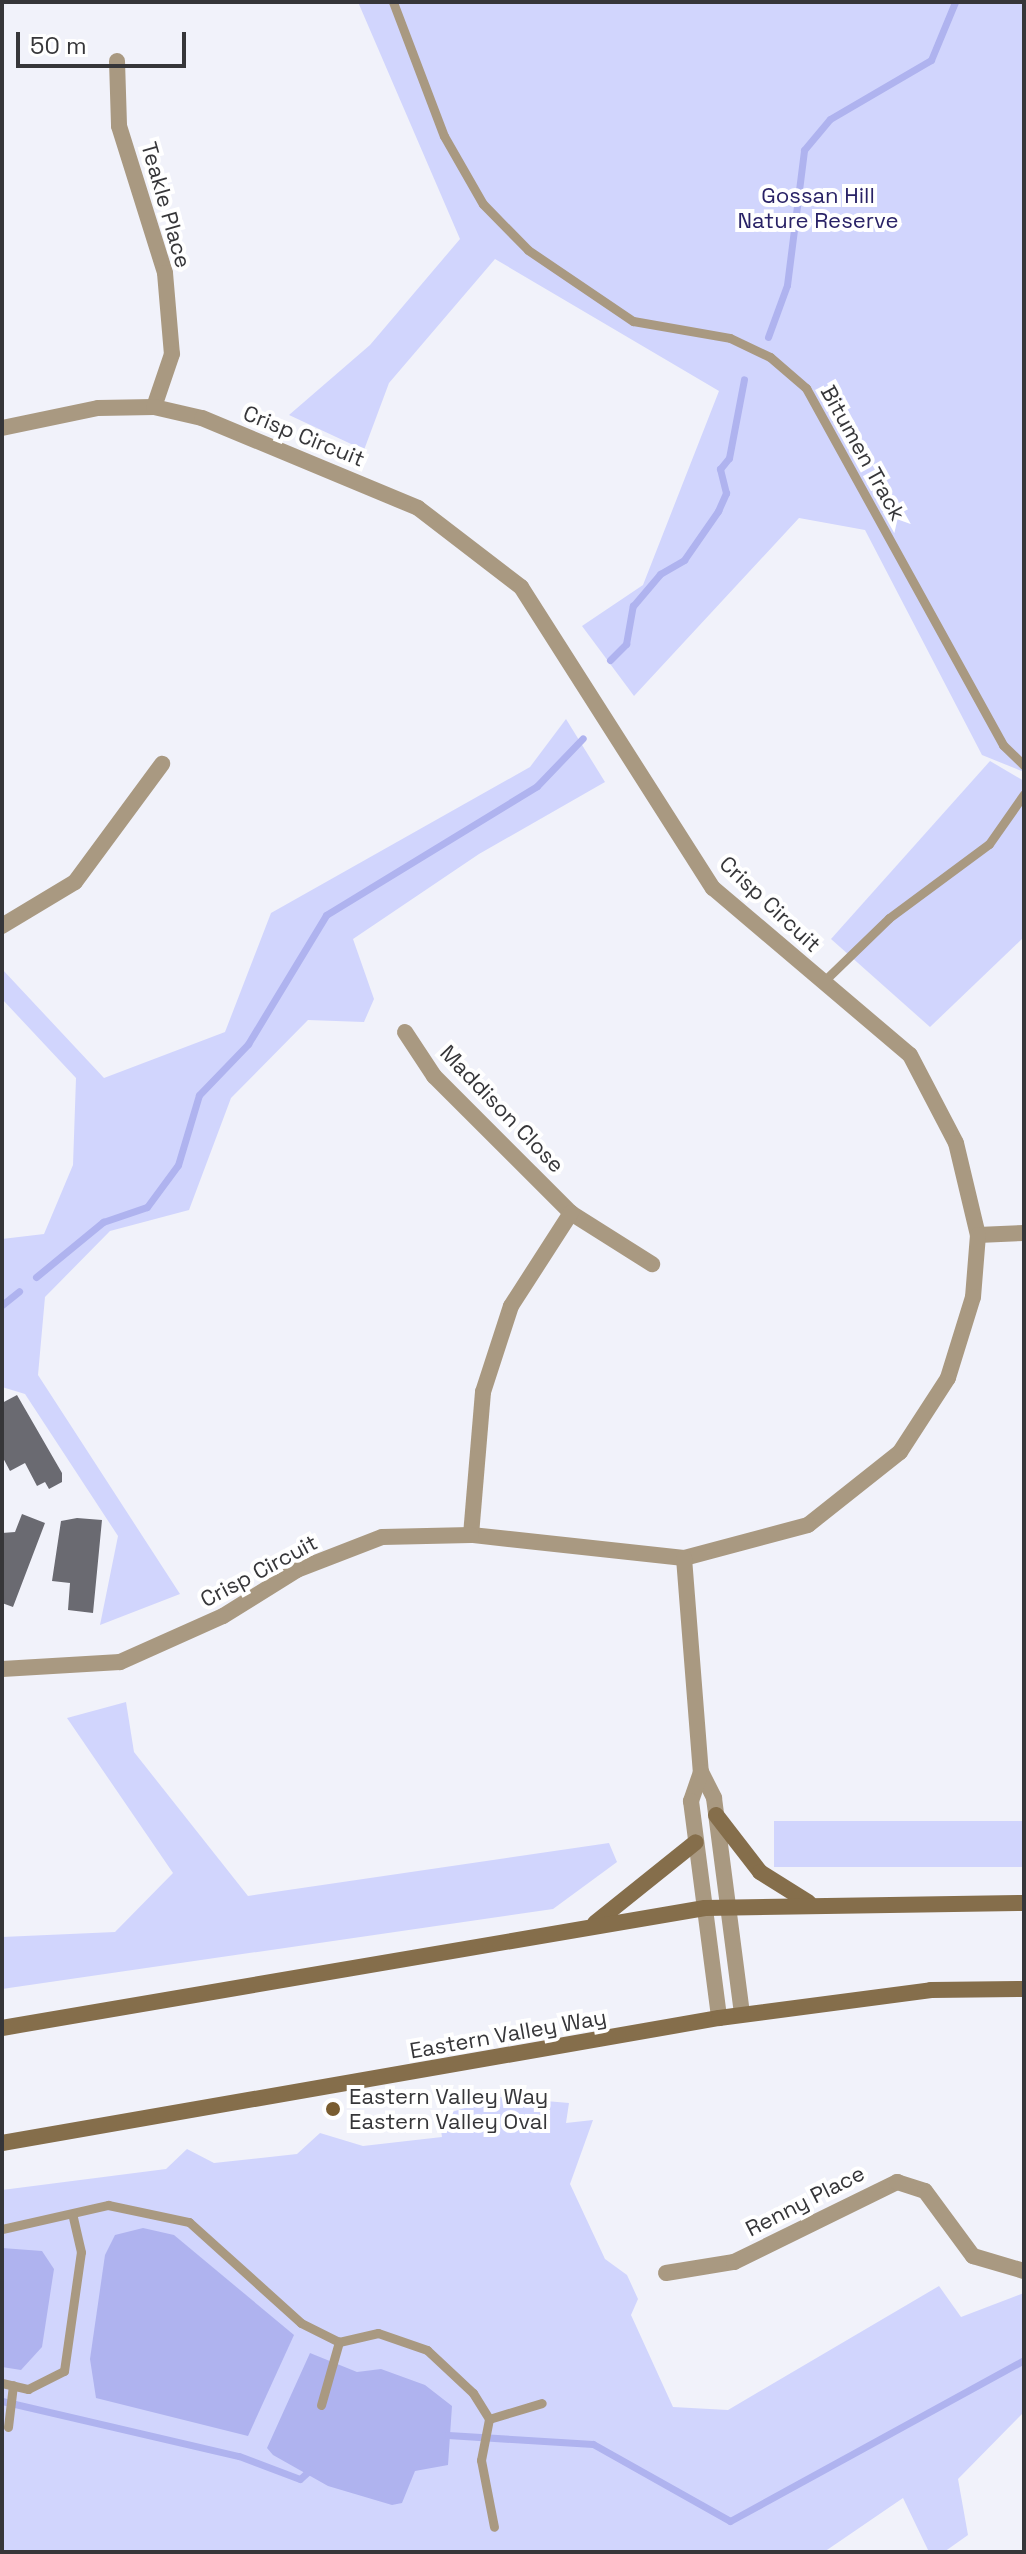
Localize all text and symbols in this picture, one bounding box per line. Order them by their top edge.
scale bar [20,16,190,66]
text: 50 m [30,30,87,61]
street label: Teakle Place [135,139,197,271]
park label: Gossan Hill Nature Reserve [738,182,898,234]
street label: Bitumen Track [815,381,911,525]
street label: Crisp Circuit [239,400,369,472]
street label: Crisp Circuit [714,850,826,958]
street label: Maddison Close [434,1040,570,1178]
street label: Crisp Circuit [196,1529,322,1613]
street label: Eastern Valley Way [407,2004,609,2064]
place label: Eastern Valley Way Eastern Valley Oval [349,2083,549,2134]
marker: Eastern Valley Way Eastern Valley Oval [324,2100,342,2118]
street label: Renny Place [741,2160,869,2242]

